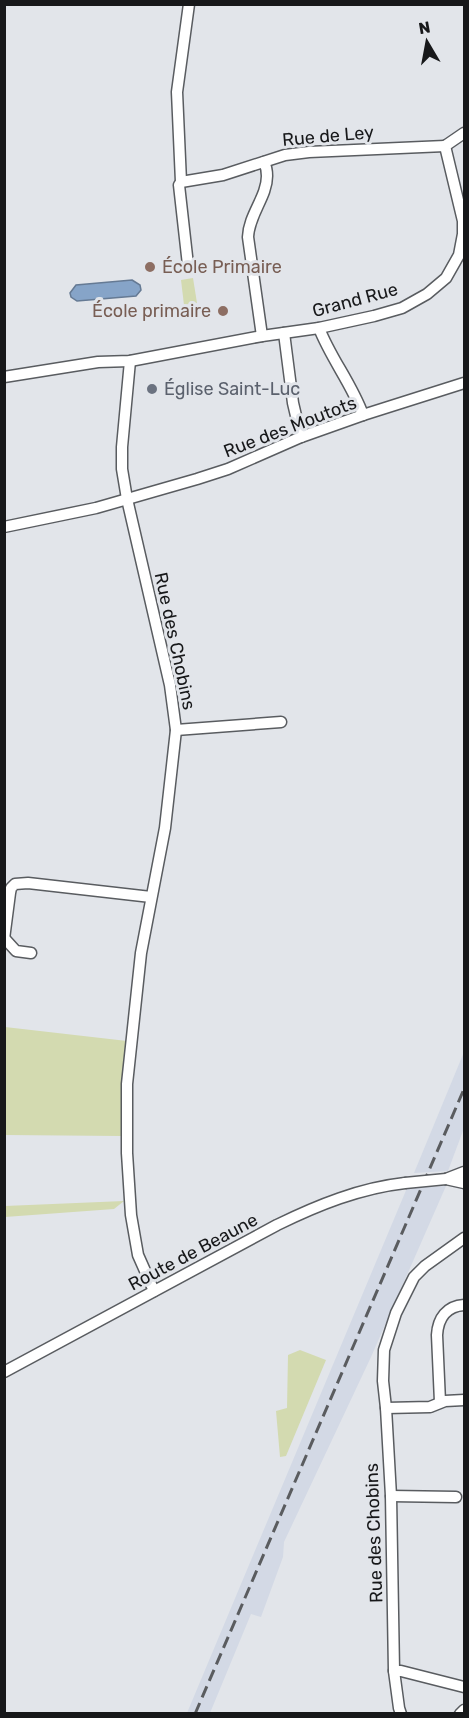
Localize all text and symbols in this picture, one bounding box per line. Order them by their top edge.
north arrow [397,12,457,72]
text: N [417,17,432,38]
street label: Rue de Ley [281,121,375,151]
place label: École Primaire [162,256,282,278]
marker: École Primaire [143,260,157,274]
street label: Grand Rue [310,278,400,322]
place label: École primaire [92,300,211,322]
marker: École primaire [216,304,230,318]
place label: Église Saint-Luc [164,378,300,400]
marker: Église Saint-Luc [145,382,159,396]
street label: Rue des Moutots [220,392,360,462]
street label: Rue des Chobins [150,570,200,712]
street label: Route de Beaune [125,1209,261,1295]
street label: Rue des Chobins [361,1463,387,1603]

